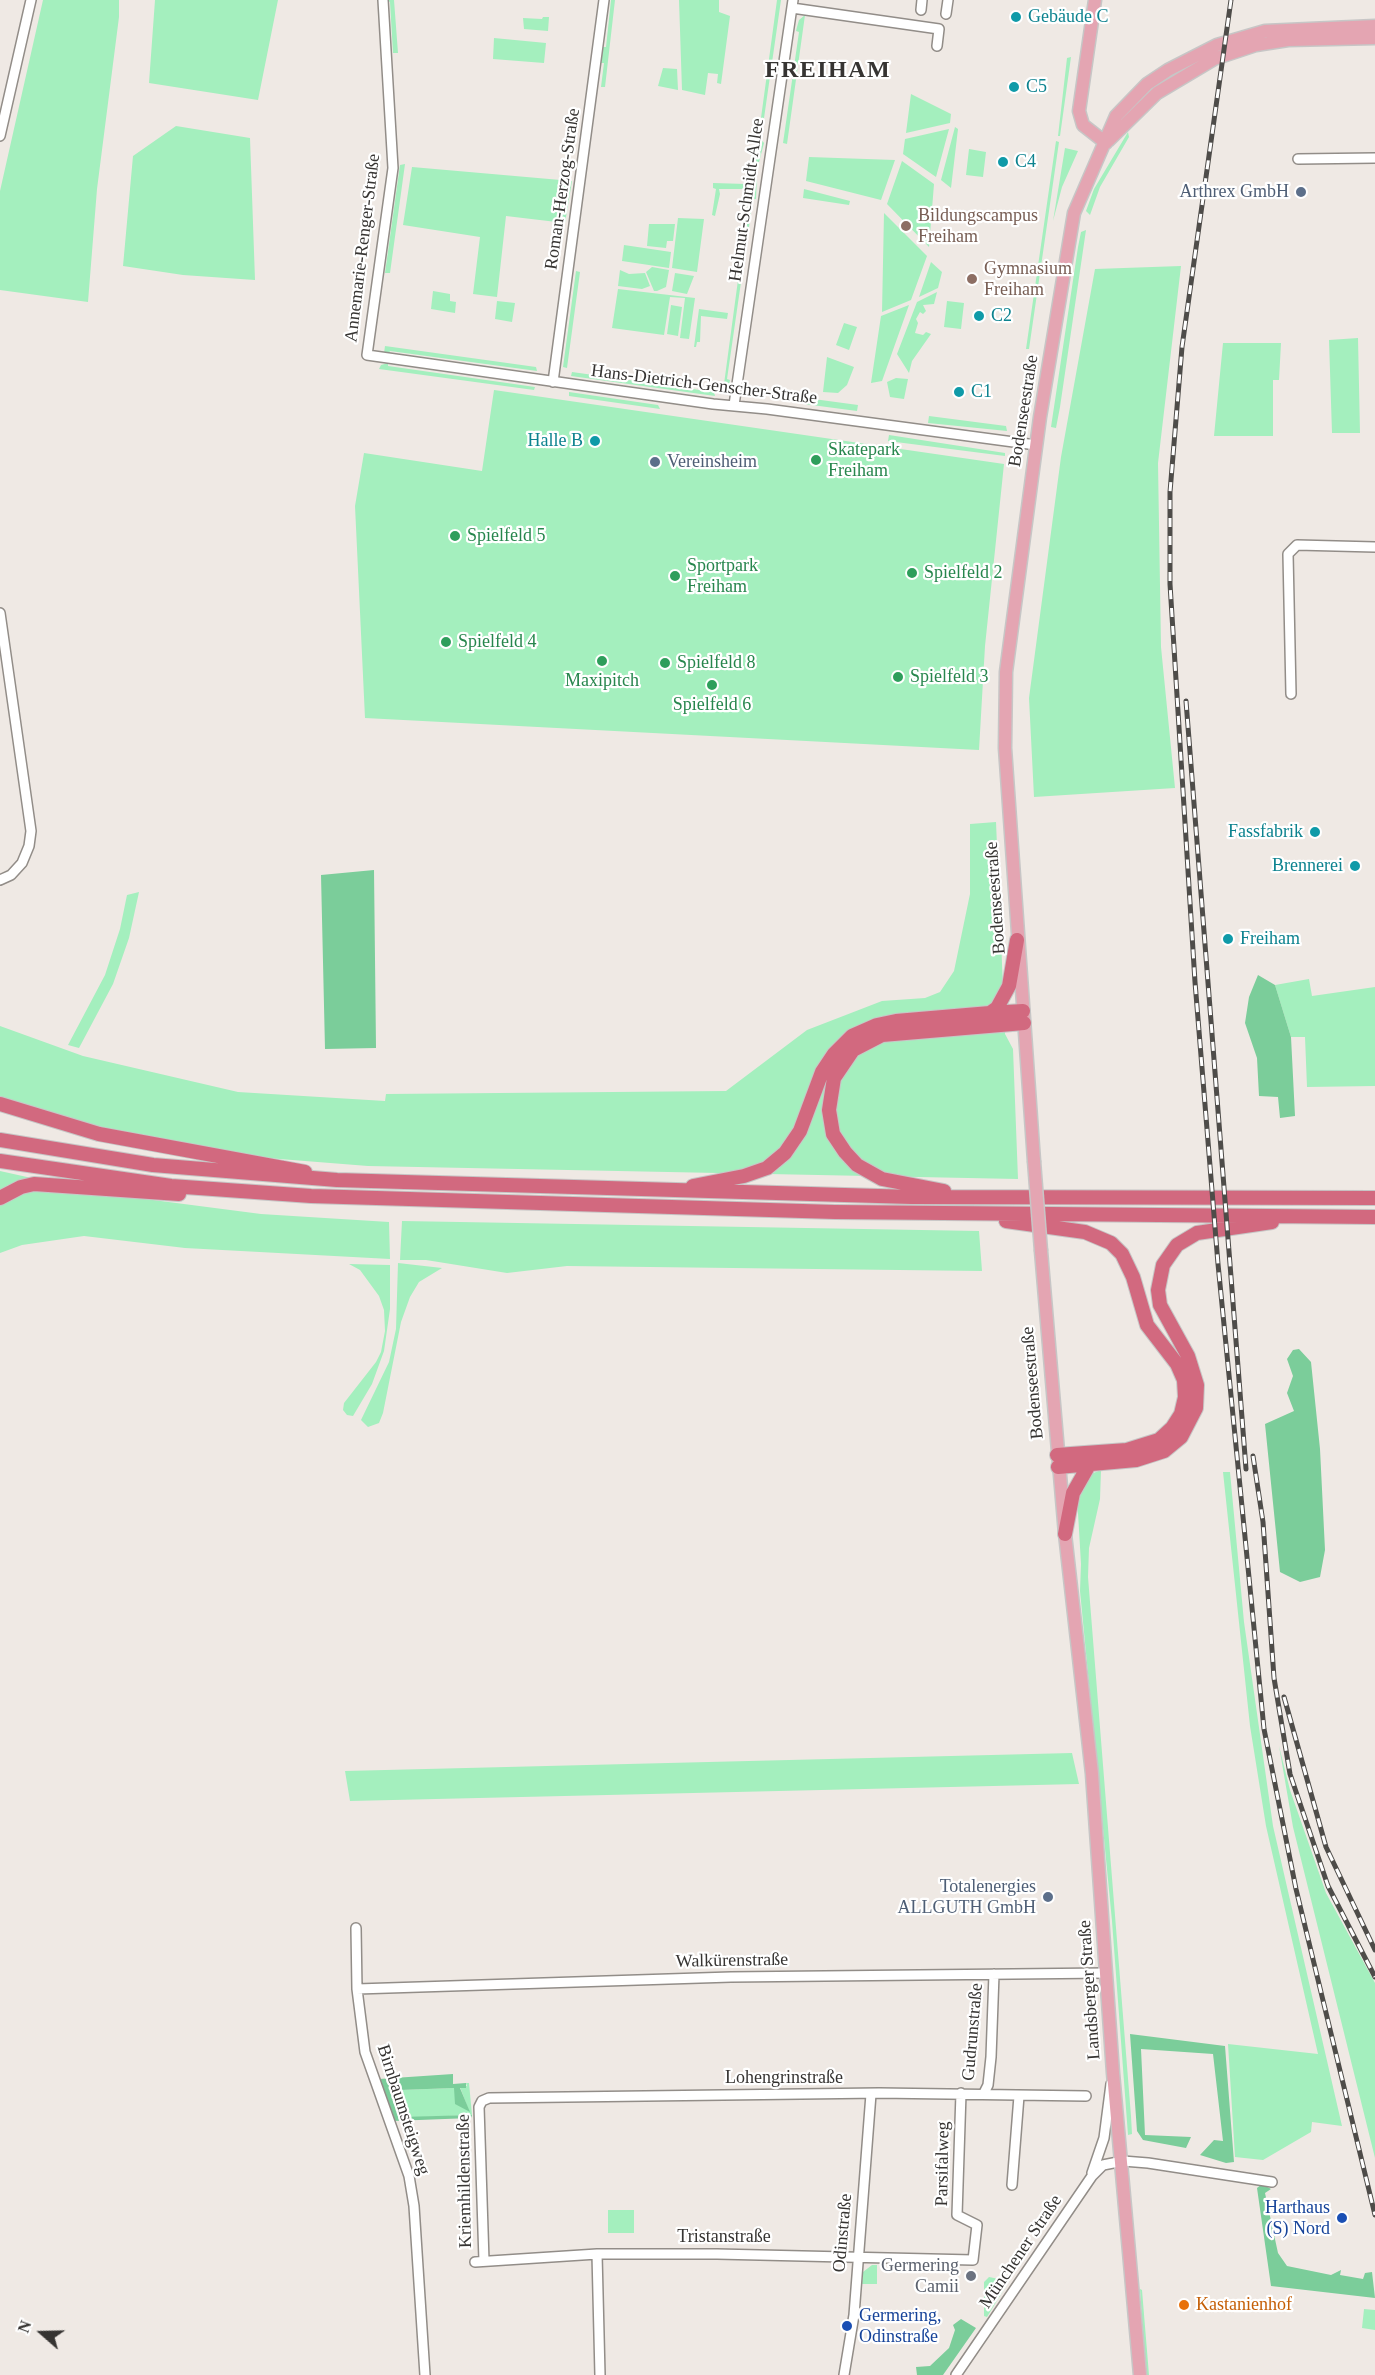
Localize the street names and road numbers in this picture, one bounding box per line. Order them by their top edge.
street label: Roman-Herzog-Straße [541,107,585,271]
street label: Helmut-Schmidt-Allee [725,117,769,283]
street label: Annemarie-Renger-Straße [341,153,385,343]
street label: Bodenseestraße [1004,354,1044,468]
street label: Hans-Dietrich-Genscher-Straße [590,360,818,410]
street label: Bodenseestraße [981,841,1011,955]
street label: Bodenseestraße [1017,1326,1049,1440]
street label: Landsberger Straße [1074,1919,1106,2061]
street label: Walkürenstraße [676,1949,788,1973]
street label: Gudrunstraße [958,1982,988,2082]
street label: Birnbaumsteigweg [372,2042,434,2178]
street label: Lohengrinstraße [725,2067,843,2089]
street label: Kriemhildenstraße [453,2114,477,2248]
street label: Parsifalweg [931,2121,955,2207]
street label: Münchener Straße [975,2191,1067,2313]
street label: Odinstraße [829,2193,857,2273]
street label: Tristanstraße [677,2226,771,2248]

